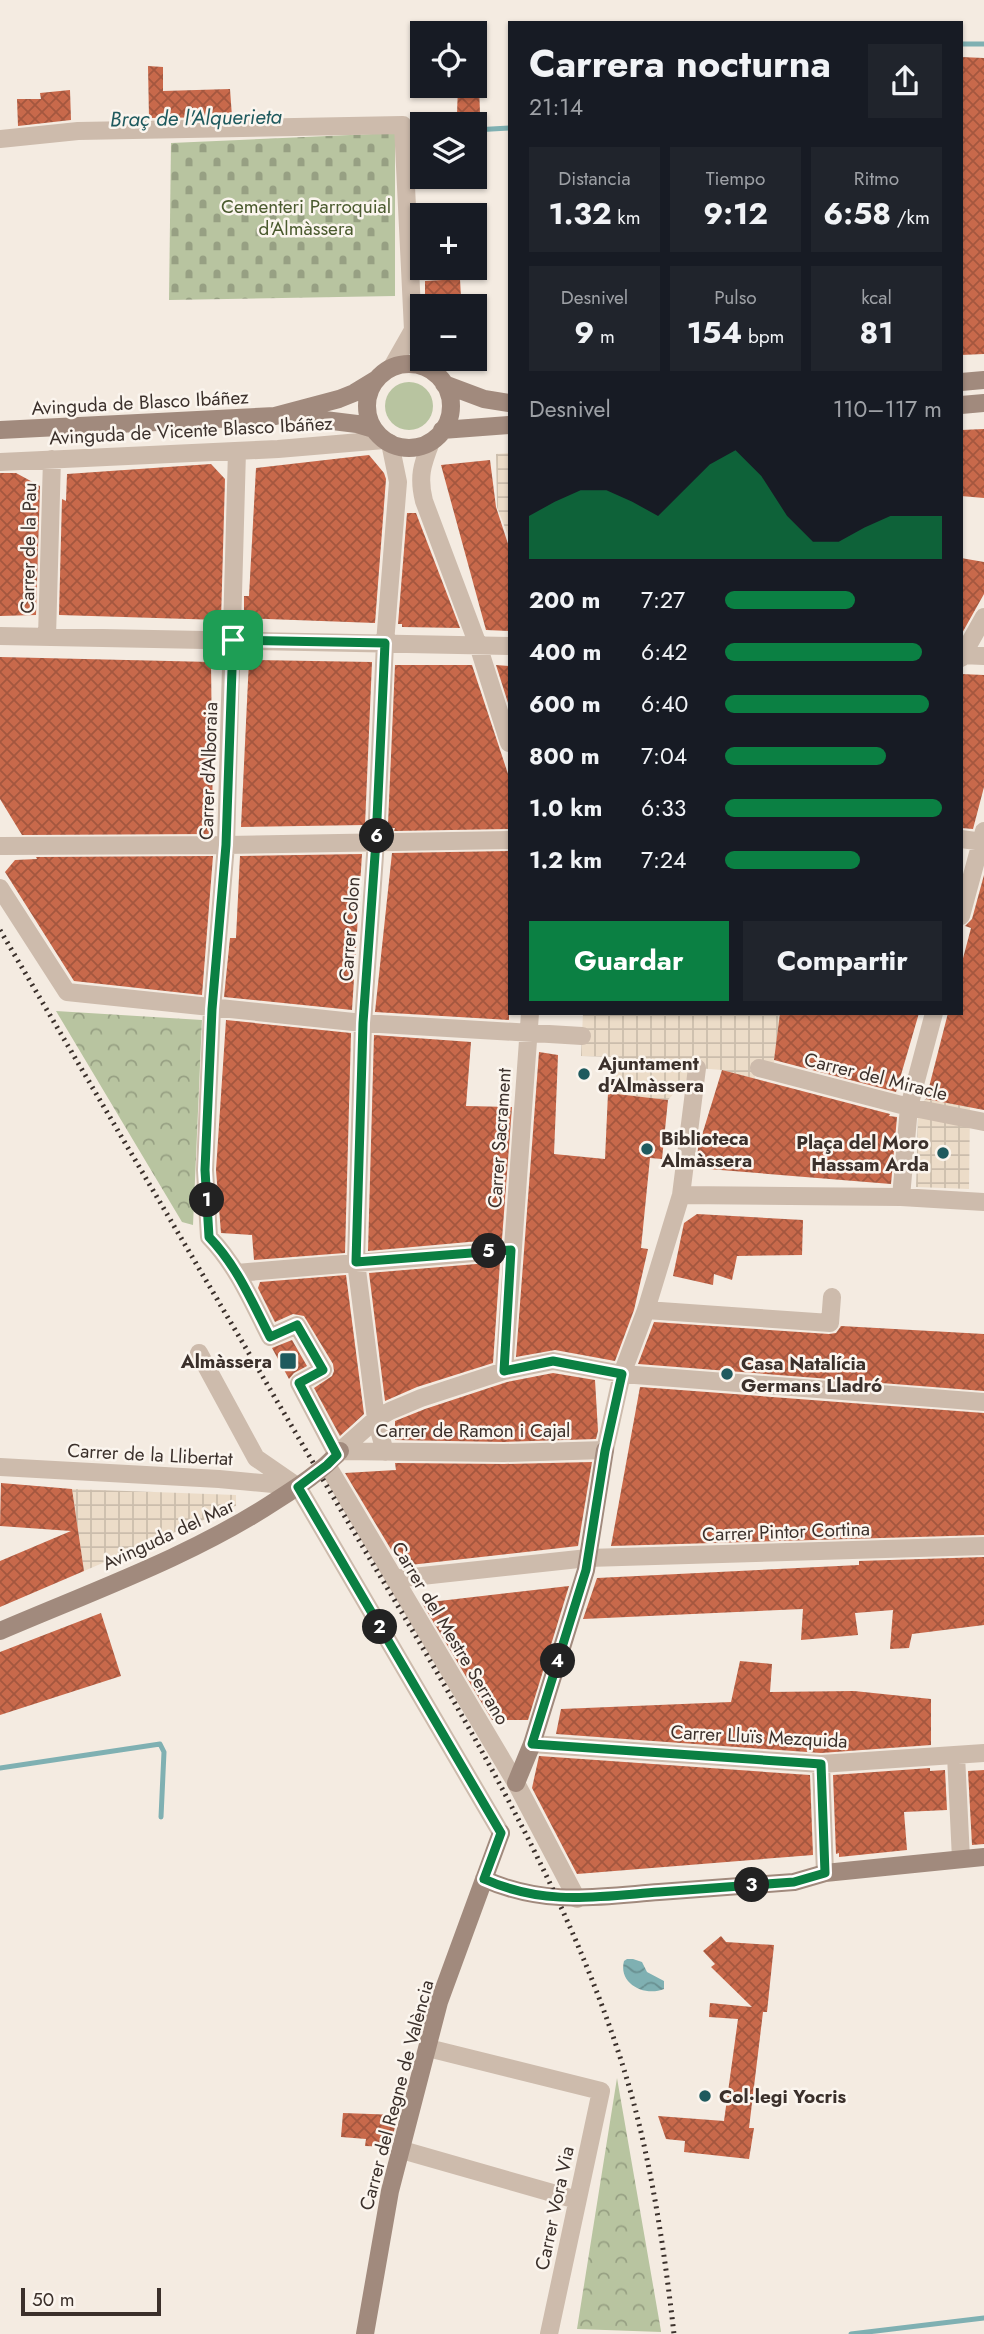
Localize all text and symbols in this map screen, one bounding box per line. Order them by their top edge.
map controls [410,21,487,371]
button: locate [410,21,487,98]
text: Carrera nocturna [529,36,831,91]
button: share [868,44,942,118]
text: 21:14 [529,90,583,124]
water label: Braç de l'Alquerieta [110,101,283,134]
button: layers [410,112,487,189]
text: Distancia [558,165,631,192]
text: Tiempo [706,165,765,192]
text: Ritmo [854,165,899,192]
text: 1.32 [548,192,612,235]
text: 9:12 [703,192,768,235]
text: 6:58 [823,192,891,235]
park label: Cementeri Parroquial d'Almàssera [221,193,391,242]
button: + [410,203,487,280]
text: km [612,204,641,231]
text: /km [891,204,930,231]
text: Desnivel [561,284,628,311]
text: Pulso [714,284,757,311]
text: kcal [861,284,892,311]
button: − [410,294,487,371]
text: 9 [574,311,594,354]
text: 154 [687,311,742,354]
text: 81 [859,311,894,354]
text: m [594,323,615,350]
text: bpm [742,323,784,350]
street label: Avinguda de Blasco Ibáñez [31,383,250,422]
text: Desnivel [529,392,611,426]
text: 110–117 m [833,392,942,426]
street label: Avinguda de Vicente Blasco Ibáñez [49,410,334,451]
street label: Carrer de la Pau [14,482,43,614]
text: 200 m [529,583,600,617]
text: 7:27 [641,583,685,617]
pin [203,610,263,670]
icon: arrive [214,621,252,659]
text: 400 m [529,635,601,669]
text: 6:42 [641,635,688,669]
text: 600 m [529,687,601,721]
text: 6:40 [641,687,688,721]
street label: Carrer d'Alboraia [193,702,224,841]
text: 800 m [529,739,600,773]
text: 7:04 [641,739,687,773]
text: 1.0 km [529,791,602,825]
text: 6:33 [641,791,686,825]
pin: 6 [360,818,394,854]
text: 6 [370,822,383,849]
text: 1.2 km [529,843,602,877]
text: 7:24 [641,843,686,877]
street label: Carrer Colon [332,876,367,982]
button: Guardar [529,921,729,1001]
button: Compartir [743,921,942,1001]
street label: Carrer del Miracle [801,1046,951,1107]
place label: Ajuntament d'Almàssera [597,1050,704,1099]
marker: Ajuntament d'Almàssera [576,1066,592,1082]
street label: Carrer Sacrament [481,1067,518,1209]
place label: Biblioteca Almàssera [660,1125,752,1174]
place label: Plaça del Moro Hassam Arda [796,1129,929,1178]
marker: Biblioteca Almàssera [639,1141,655,1157]
marker: Plaça del Moro Hassam Arda [935,1145,951,1161]
pin: 1 [190,1182,224,1218]
text: 1 [202,1186,211,1213]
pin: 5 [472,1234,506,1268]
text: 5 [482,1237,495,1264]
place label: Almàssera [180,1348,272,1375]
place label: Casa Natalícia Germans Lladró [741,1350,882,1399]
marker: Almàssera [278,1351,298,1371]
marker: Casa Natalícia Germans Lladró [719,1366,735,1382]
street label: Carrer de Ramon i Cajal [376,1417,570,1444]
street label: Carrer de la Llibertat [67,1437,234,1472]
street label: Avinguda del Mar [98,1492,239,1577]
street label: Carrer Pintor Cortina [702,1515,870,1548]
street label: Carrer del Mestre Serrano [385,1537,516,1730]
pin: 2 [362,1610,398,1644]
text: 2 [373,1613,386,1640]
pin: 4 [540,1644,576,1678]
text: 4 [551,1647,564,1674]
street label: Carrer Lluïs Mezquida [670,1718,848,1755]
pin: 3 [734,1868,770,1902]
text: 3 [746,1871,757,1898]
street label: Carrer del Regne de València [353,1977,440,2213]
place label: Col·legi Yocris [719,2083,847,2110]
marker: Col·legi Yocris [697,2088,713,2104]
street label: Carrer Vora Via [528,2144,581,2273]
scale bar [21,2285,161,2317]
text: 50 m [32,2286,75,2313]

